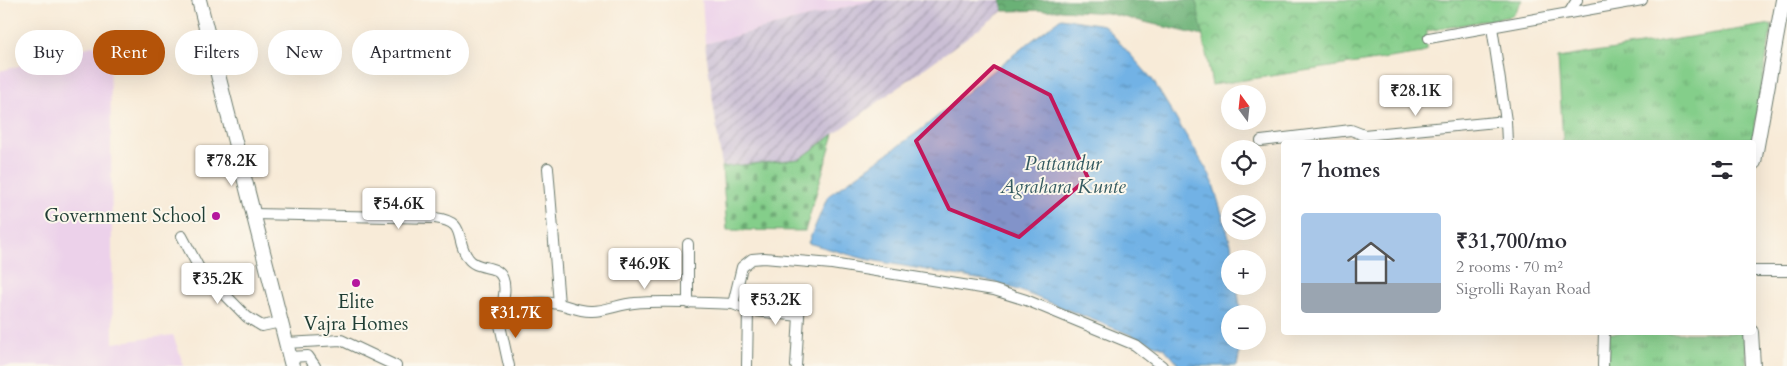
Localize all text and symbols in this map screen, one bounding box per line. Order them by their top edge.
chip: Buy [15,30,83,75]
chip: Rent [93,30,165,75]
chip: Filters [175,30,258,75]
chip: New [268,30,342,75]
chip: Apartment [352,30,469,75]
pin: ₹28.1K [1375,74,1457,117]
text: ₹28.1K [1390,80,1442,102]
north arrow [1221,85,1266,130]
map controls [1221,85,1266,350]
button: locate [1221,140,1266,185]
pin: ₹78.2K [191,144,273,187]
text: ₹78.2K [206,150,258,172]
water label: Pattandur Agrahara Kunte [999,150,1126,200]
text: 7 homes [1301,156,1380,185]
icon: filters [1708,156,1736,184]
pin: ₹54.6K [358,188,440,230]
text: ₹54.6K [373,193,425,215]
button: layers [1221,195,1266,240]
place label: Government School [44,203,206,229]
marker: Government School [210,210,222,222]
text: ₹31,700/mo [1456,227,1567,256]
icon: home [1341,233,1401,293]
pin: ₹46.9K [604,248,686,290]
button: + [1221,250,1266,295]
text: ₹46.9K [619,253,671,275]
text: 2 rooms · 70 m² [1456,256,1563,278]
pin: ₹35.2K [177,262,259,305]
text: ₹35.2K [192,268,244,290]
marker: Elite Vajra Homes [350,277,362,289]
text: Sigrolli Rayan Road [1456,278,1591,300]
pin: ₹53.2K [735,284,817,326]
place label: Elite Vajra Homes [304,289,408,337]
text: ₹53.2K [750,289,802,311]
pin: ₹31.7K [475,296,557,339]
text: ₹31.7K [490,302,542,324]
button: − [1221,305,1266,350]

